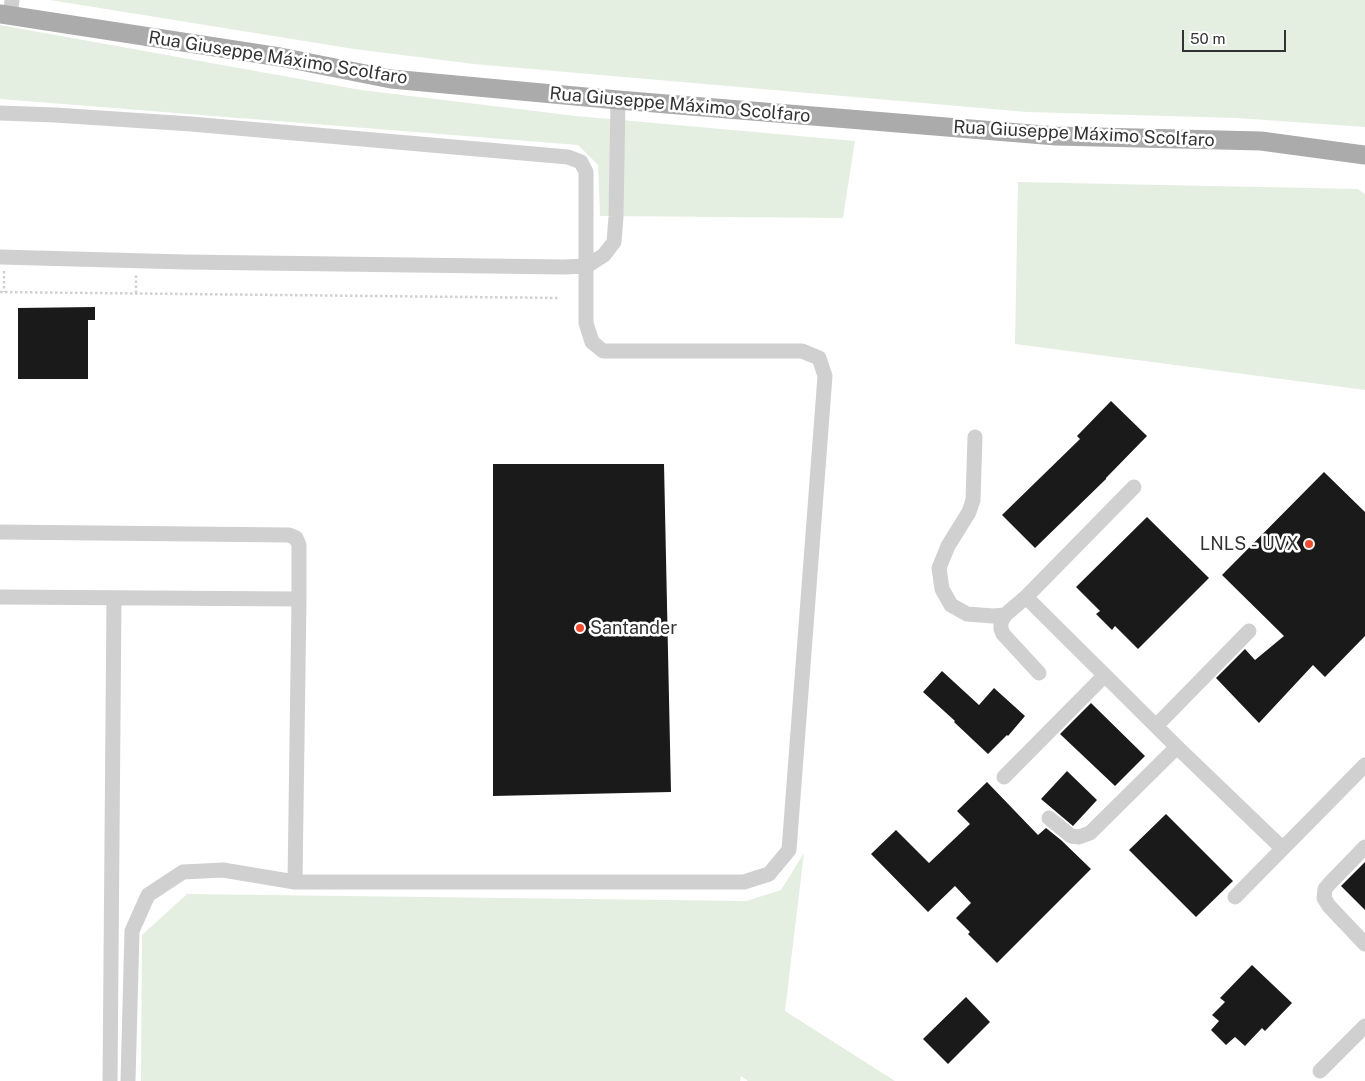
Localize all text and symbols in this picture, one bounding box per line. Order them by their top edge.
scale bar [1185,20,1289,52]
street label: Rua Giuseppe Máximo Scolfaro [147,27,409,89]
text: 50 m [1190,30,1225,47]
street label: Rua Giuseppe Máximo Scolfaro [549,83,811,127]
street label: Rua Giuseppe Máximo Scolfaro [953,116,1215,152]
place label: LNLS - UVX [1200,533,1299,555]
marker: LNLS - UVX [1303,538,1315,550]
place label: Santander [590,617,677,639]
marker: Santander [574,622,586,634]

